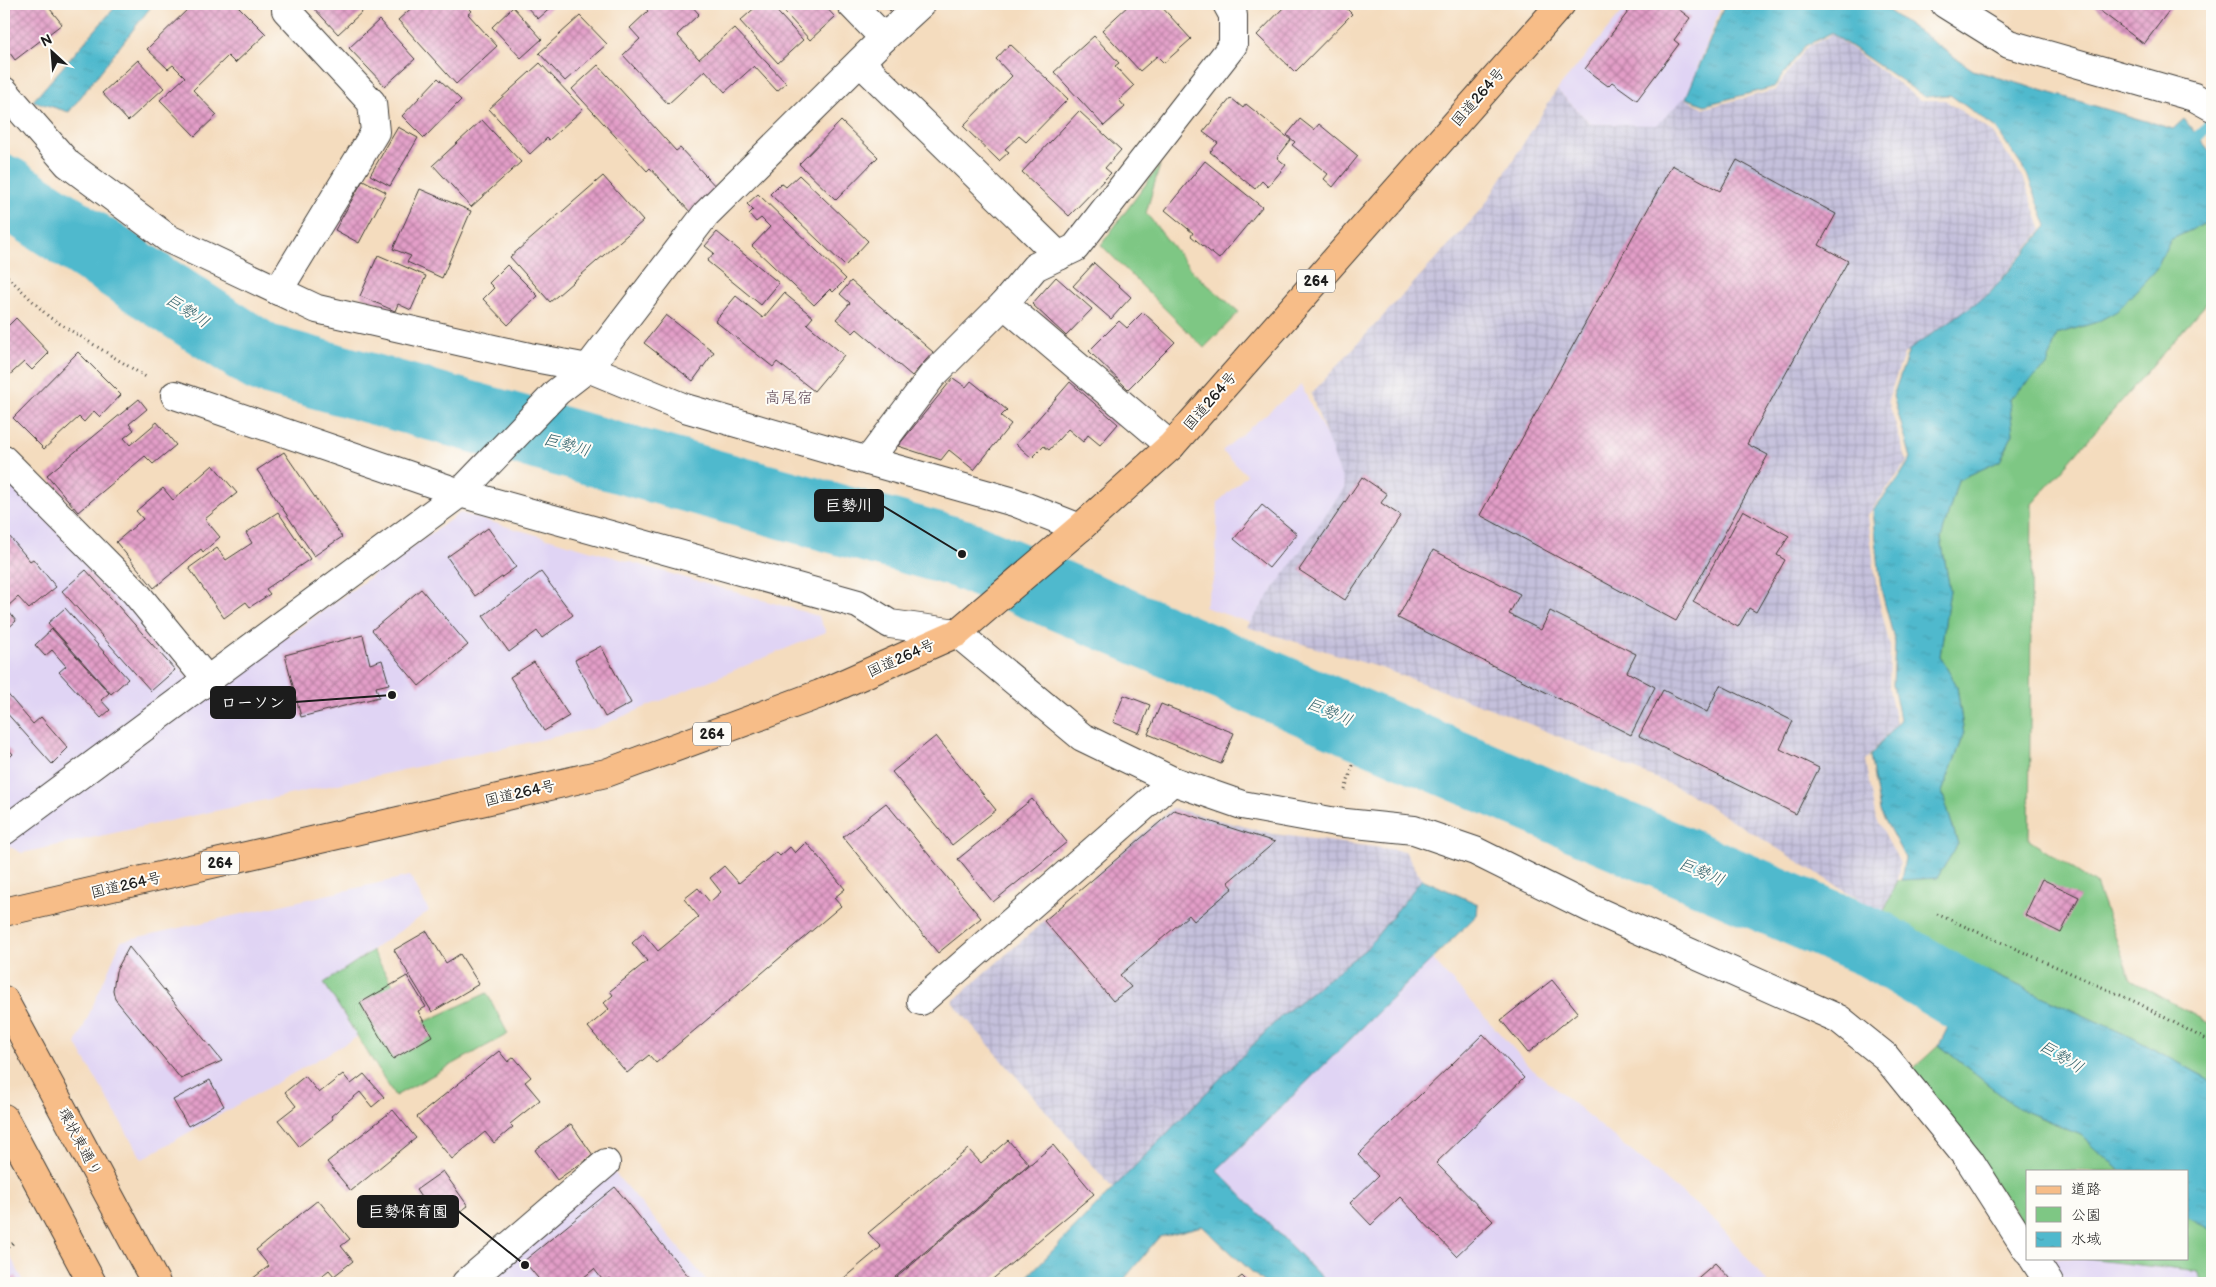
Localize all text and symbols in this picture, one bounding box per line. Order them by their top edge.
north arrow [28,28,78,78]
text: N [38,31,55,51]
street label: 国道264号 [1448,64,1509,131]
road number: 264 [1297,270,1335,292]
water label: 巨勢川 [162,290,212,332]
street label: 国道264号 [1180,368,1241,435]
district label: 高尾宿 [765,389,813,408]
water label: 巨勢川 [541,430,592,461]
callout: 巨勢川 [815,490,883,521]
text: 巨勢川 [825,497,873,516]
street label: 国道264号 [864,635,938,682]
callout: ローソン [211,687,295,718]
text: ローソン [221,694,285,713]
water label: 巨勢川 [1304,694,1355,731]
road number: 264 [693,722,731,746]
street label: 国道264号 [483,776,557,811]
road number: 264 [201,851,239,874]
water label: 巨勢川 [1676,854,1727,891]
street label: 国道264号 [89,868,163,903]
water label: 巨勢川 [2036,1037,2087,1078]
street label: 環状東通り [54,1105,106,1180]
legend [2026,1170,2188,1260]
text: 道路 [2071,1180,2101,1199]
callout: 巨勢保育園 [358,1196,458,1227]
text: 巨勢保育園 [368,1203,448,1222]
text: 公園 [2071,1206,2101,1225]
text: 水域 [2071,1230,2101,1249]

